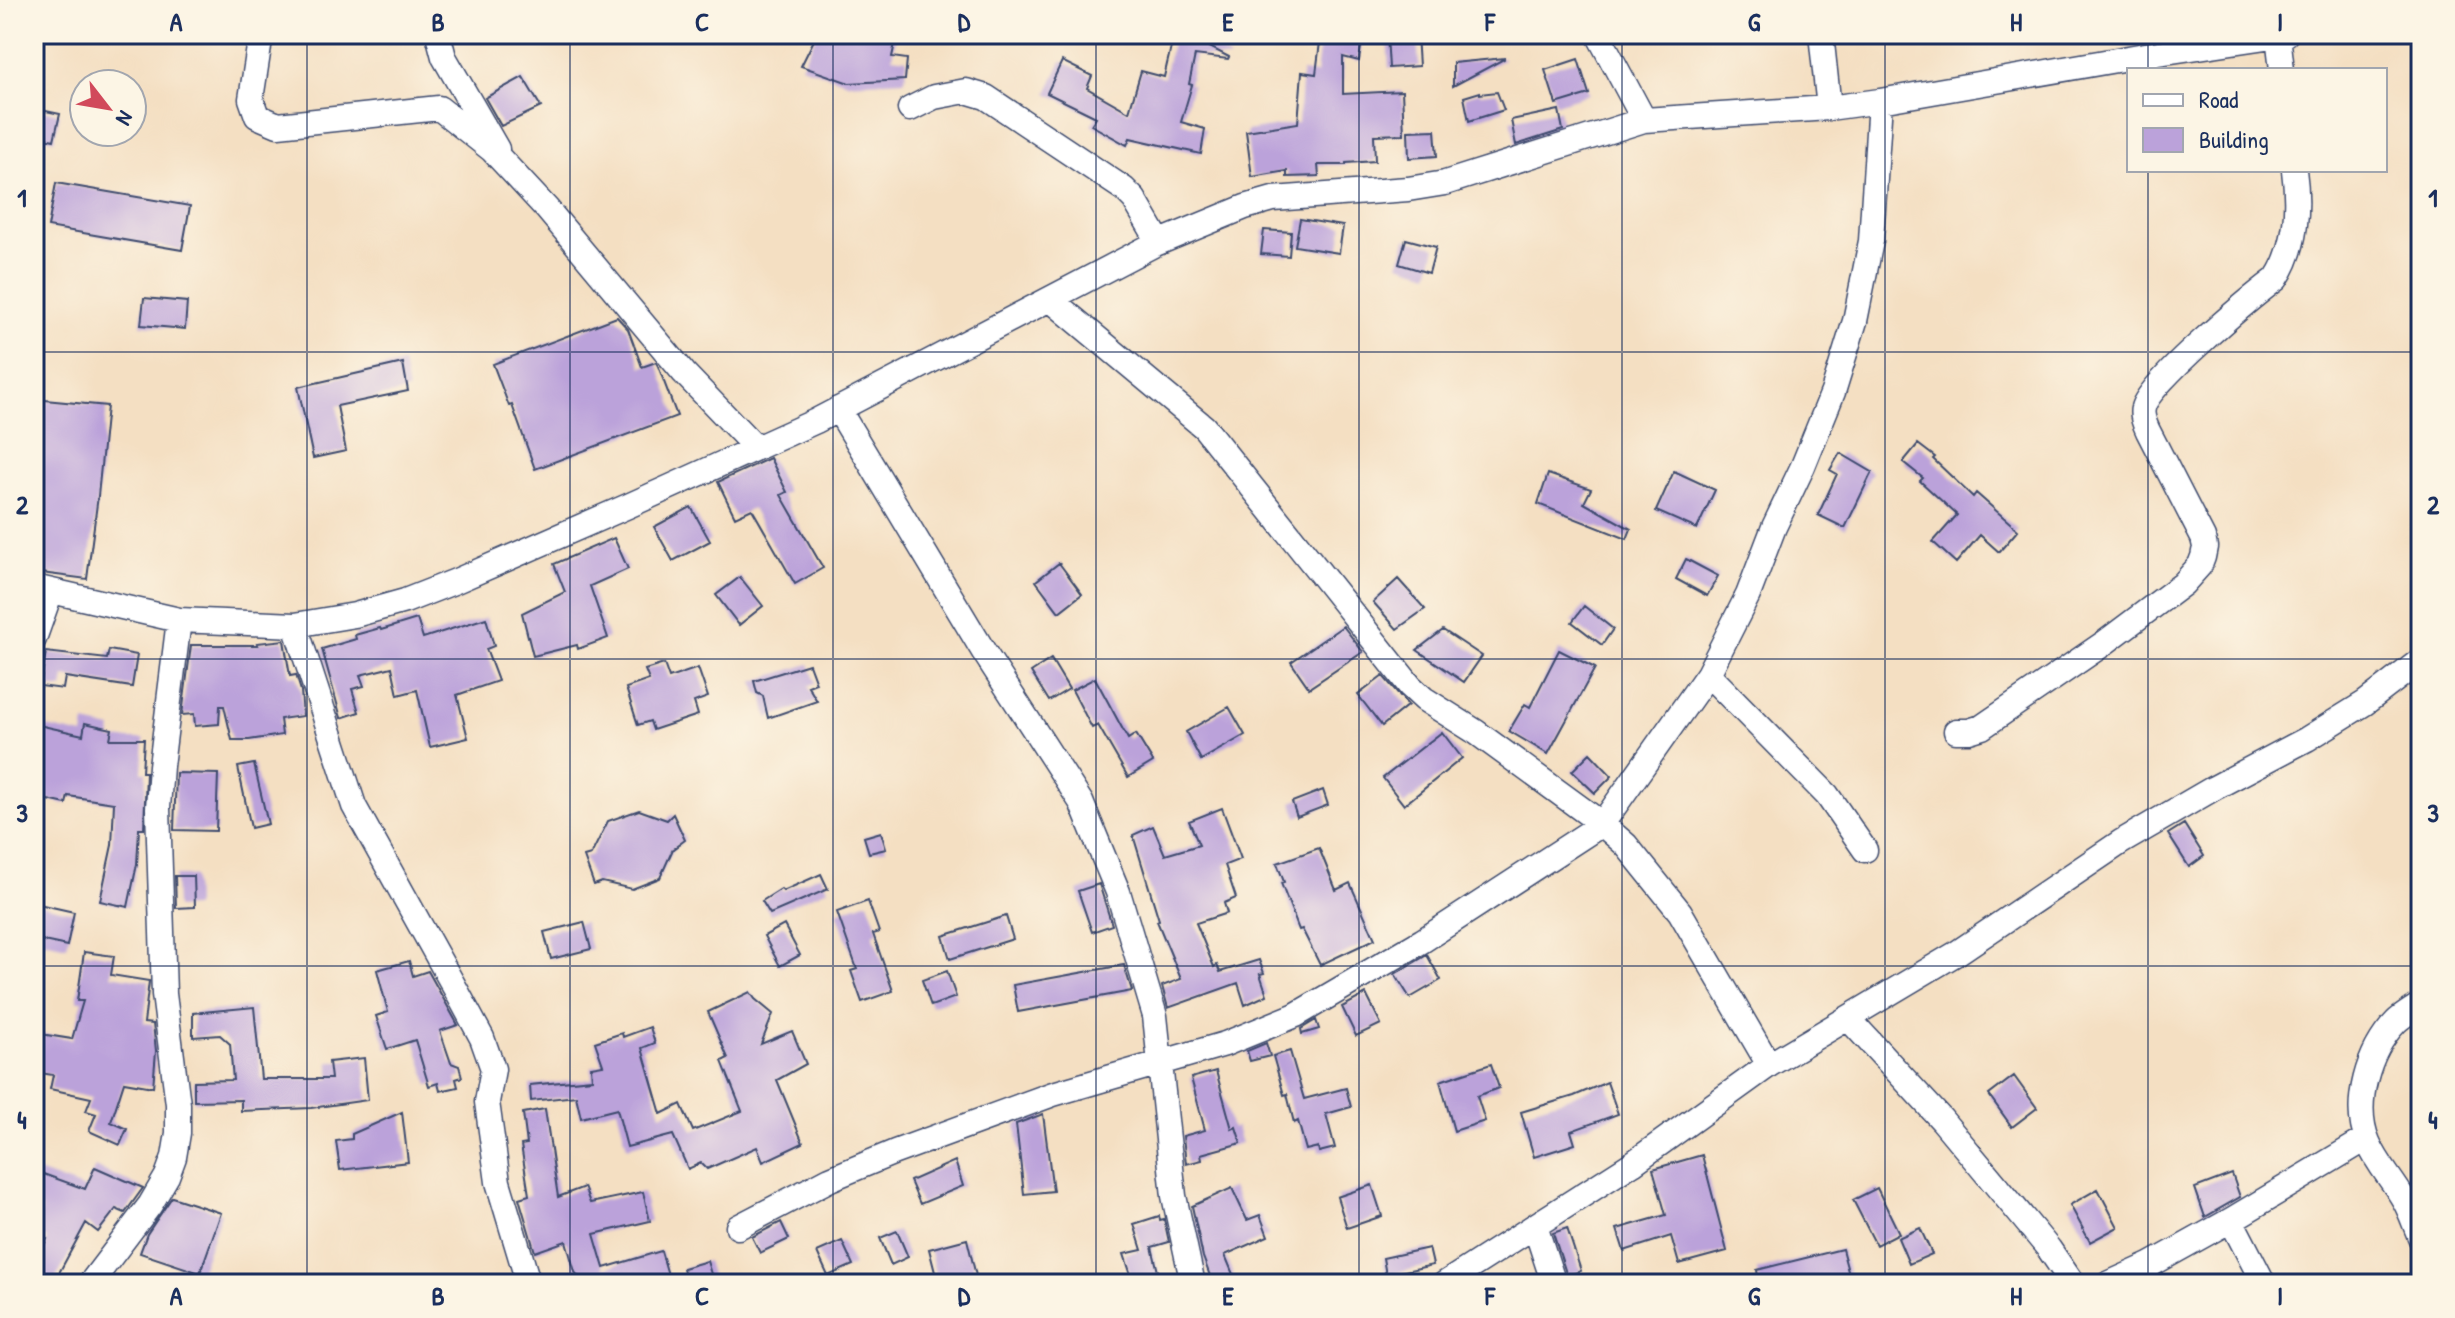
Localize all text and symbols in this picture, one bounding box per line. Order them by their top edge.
text: A [170,4,183,39]
text: B [431,4,445,39]
text: C [695,4,709,39]
text: D [958,4,971,39]
text: E [1222,4,1234,39]
text: F [1484,4,1496,39]
text: G [1748,4,1761,39]
text: H [2010,4,2022,39]
text: I [2277,4,2283,39]
north arrow [68,68,148,148]
legend [2127,68,2387,172]
text: Road [2199,83,2238,115]
text: N [109,106,141,131]
text: Building [2199,123,2269,155]
text: 1 [17,180,27,215]
text: 1 [2428,180,2438,215]
text: 2 [16,487,29,522]
text: 2 [2427,487,2440,522]
text: 3 [16,795,28,830]
text: 3 [2427,795,2439,830]
text: 4 [17,1102,27,1137]
text: 4 [2428,1102,2438,1137]
text: A [170,1278,183,1313]
text: B [431,1278,445,1313]
text: C [695,1278,709,1313]
text: D [958,1278,971,1313]
text: E [1222,1278,1234,1313]
text: F [1484,1278,1496,1313]
text: G [1748,1278,1761,1313]
text: H [2010,1278,2022,1313]
text: I [2277,1278,2283,1313]

